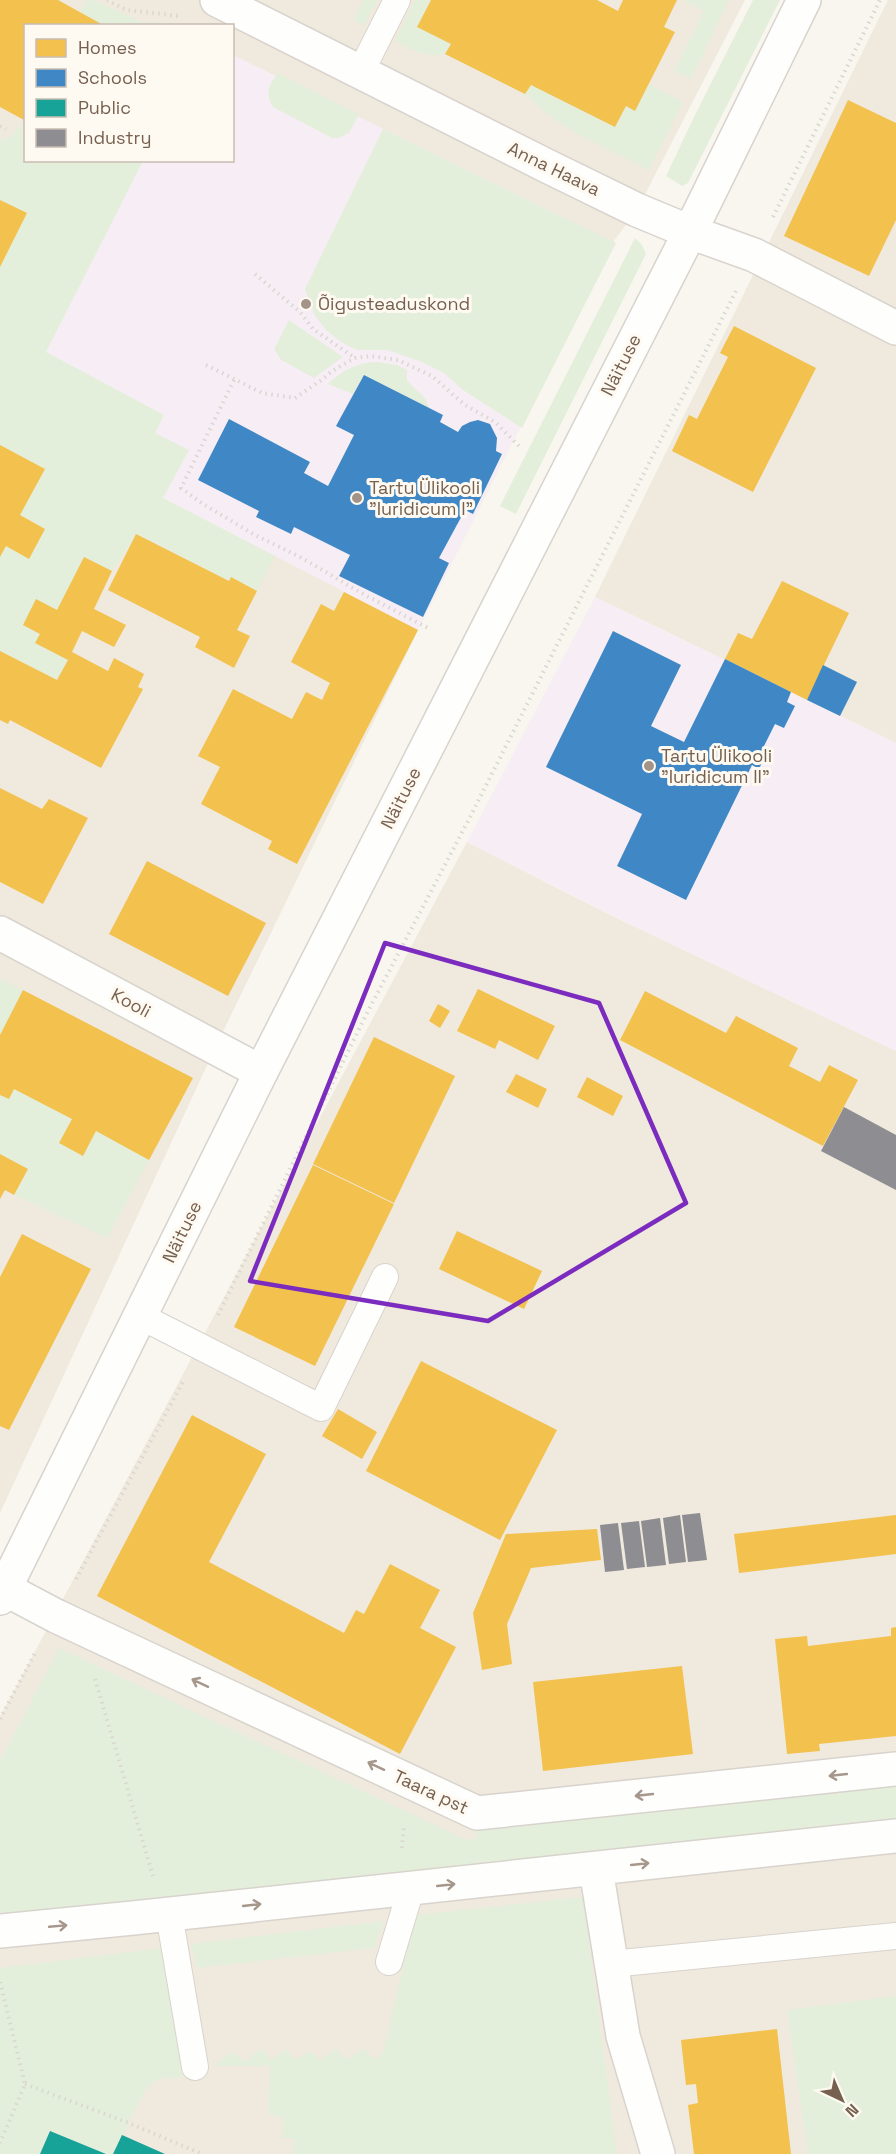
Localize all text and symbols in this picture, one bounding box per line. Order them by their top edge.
legend [24,24,234,162]
text: Homes [78,36,137,59]
text: Schools [78,66,147,89]
text: Public [78,96,131,119]
text: Industry [78,126,151,149]
street label: Anna Haava [504,136,604,201]
place label: Õigusteaduskond [318,292,470,315]
marker: Õigusteaduskond [299,297,313,311]
street label: Näituse [595,330,646,399]
place label: Tartu Ülikooli "Iuridicum I" [369,476,480,520]
marker: Tartu Ülikooli "Iuridicum I" [350,491,364,505]
place label: Tartu Ülikooli "Iuridicum II" [661,744,772,788]
marker: Tartu Ülikooli "Iuridicum II" [642,759,656,773]
street label: Näituse [375,763,426,832]
street label: Kooli [107,983,155,1022]
street label: Näituse [157,1197,206,1267]
one-way arrow [191,1677,209,1689]
one-way arrow [368,1760,386,1772]
street label: Taara pst [390,1764,472,1819]
one-way arrow [828,1770,848,1781]
one-way arrow [634,1790,654,1801]
one-way arrow [630,1858,649,1869]
one-way arrow [436,1879,456,1890]
one-way arrow [242,1900,262,1911]
one-way arrow [48,1920,68,1931]
north arrow [812,2070,872,2130]
text: N [841,2099,863,2122]

